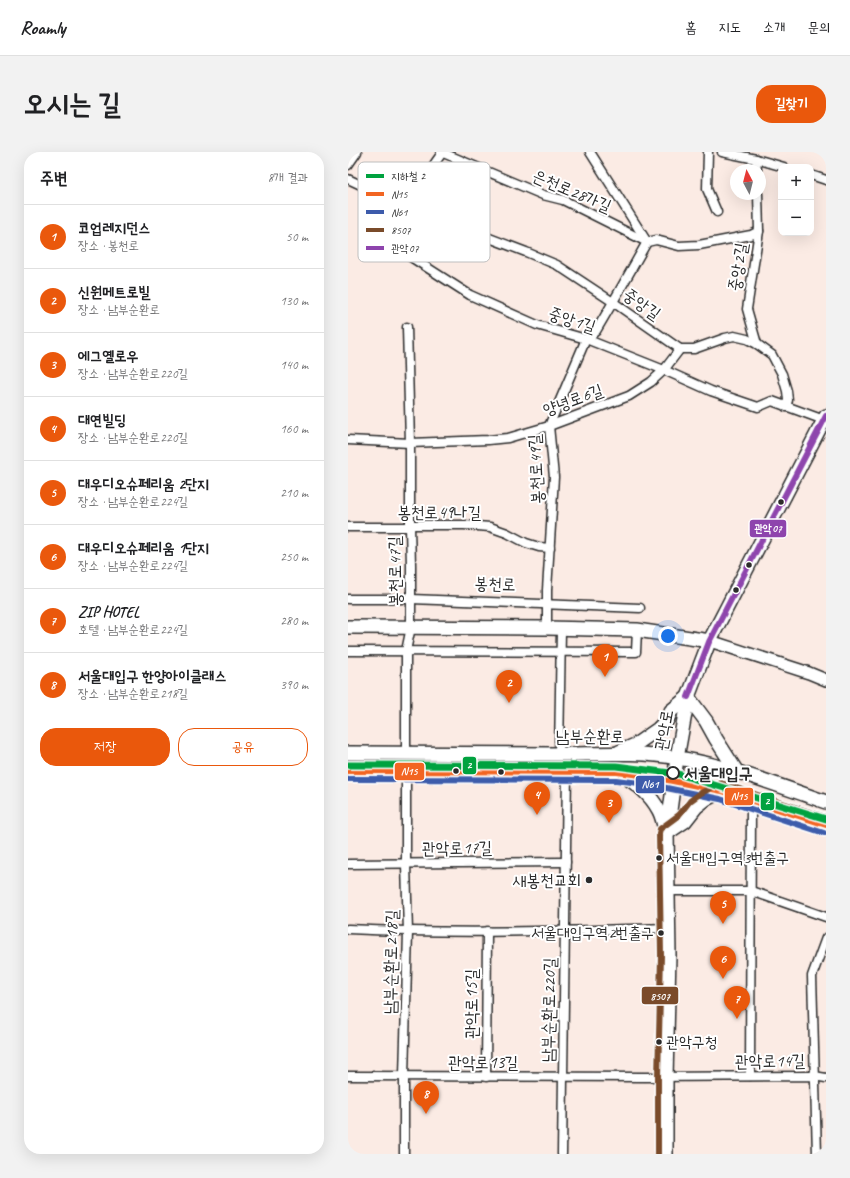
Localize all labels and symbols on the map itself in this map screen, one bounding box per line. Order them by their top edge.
legend [358,162,490,262]
north arrow [730,164,766,200]
street label: 은천로28가길 [529,165,615,217]
text: 지하철 2 [391,169,426,183]
text: N15 [391,187,409,201]
text: N61 [391,205,409,219]
text: 8507 [391,223,412,237]
text: 관악07 [391,241,420,255]
street label: 중앙2길 [724,241,752,293]
street label: 중앙길 [619,284,665,325]
street label: 중앙1길 [546,302,599,338]
street label: 양녕로6길 [540,379,606,421]
street label: 봉천로49길 [524,433,548,505]
unlabelled marker [776,497,786,507]
street label: 봉천로49나길 [397,502,481,523]
line badge: 관악07 [749,519,787,538]
text: 관악07 [754,521,783,535]
street label: 봉천로47길 [384,535,406,606]
unlabelled marker [744,560,754,570]
street label: 봉천로 [474,573,516,595]
unlabelled marker [731,585,741,595]
your location [658,626,678,646]
pin: 1 [592,644,618,677]
pin: 2 [496,670,522,703]
street label: 관악로 [650,708,678,752]
street label: 남부순환로 [556,726,624,747]
line badge: 2 [462,756,477,775]
text: 2 [467,758,473,772]
line badge: N15 [394,762,425,781]
place label: 서울대입구 [684,763,753,784]
text: N15 [401,764,418,778]
unlabelled marker [451,766,461,776]
marker: 서울대입구 [666,766,680,780]
unlabelled marker [496,767,506,777]
line badge: N61 [635,775,665,794]
text: N61 [642,777,660,791]
pin: 4 [524,782,550,815]
line badge: N15 [724,787,754,806]
text: N15 [731,789,748,803]
pin: 3 [596,790,622,823]
line badge: 2 [760,792,775,811]
text: 2 [765,794,771,808]
street label: 관악로17길 [422,837,493,859]
place label: 서울대입구역3번출구 [666,848,789,868]
marker: 서울대입구역3번출구 [654,853,664,863]
place label: 새봉천교회 [513,870,581,891]
marker: 새봉천교회 [584,875,594,885]
pin: 5 [710,891,736,924]
street label: 남부순환로218길 [380,909,402,1015]
place label: 서울대입구역2번출구 [531,923,654,943]
marker: 서울대입구역2번출구 [656,928,666,938]
pin: 6 [710,946,736,979]
street label: 남부순환로220길 [538,957,560,1063]
street label: 관악로15길 [461,969,482,1039]
line badge: 8507 [641,986,679,1005]
pin: 7 [724,986,750,1019]
text: 8507 [650,989,671,1003]
place label: 관악구청 [666,1032,718,1052]
marker: 관악구청 [654,1037,664,1047]
street label: 관악로14길 [735,1050,806,1072]
street label: 관악로13길 [448,1052,518,1073]
pin: 8 [413,1081,439,1114]

